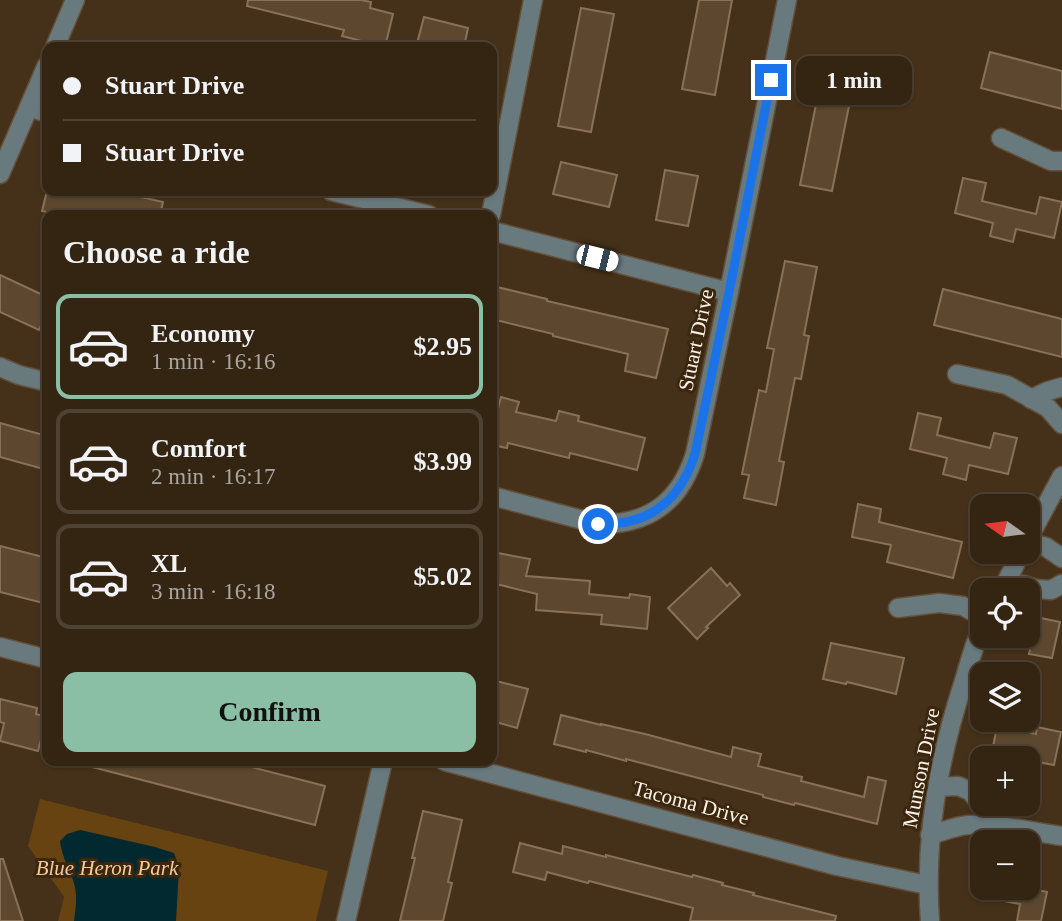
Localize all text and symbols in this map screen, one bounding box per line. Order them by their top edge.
callout: 1 min [796,56,911,104]
route end [755,64,787,96]
text: 1 min [826,68,882,93]
text: Stuart Drive [105,71,244,100]
text: Stuart Drive [105,138,244,167]
text: Choose a ride [63,234,250,270]
car [575,243,620,273]
street label: Stuart Drive [674,287,718,393]
icon: car [67,315,130,378]
text: Economy [151,319,255,348]
text: $2.95 [414,332,472,361]
text: 1 min · 16:16 [151,349,276,374]
icon: car [67,430,130,493]
text: Comfort [151,434,246,463]
text: $3.99 [414,447,472,476]
text: 2 min · 16:17 [151,464,276,489]
north arrow [970,494,1040,564]
map controls [970,494,1040,900]
route start [582,508,614,540]
icon: car [67,545,130,608]
text: XL [151,549,187,578]
text: $5.02 [414,562,472,591]
button: locate [970,578,1040,648]
text: 3 min · 16:18 [151,579,276,604]
button: layers [970,662,1040,732]
button: Confirm [63,672,476,752]
street label: Munson Drive [898,706,944,830]
button: + [970,746,1040,816]
street label: Tacoma Drive [630,776,752,830]
button: − [970,830,1040,900]
park label: Blue Heron Park [36,856,179,880]

